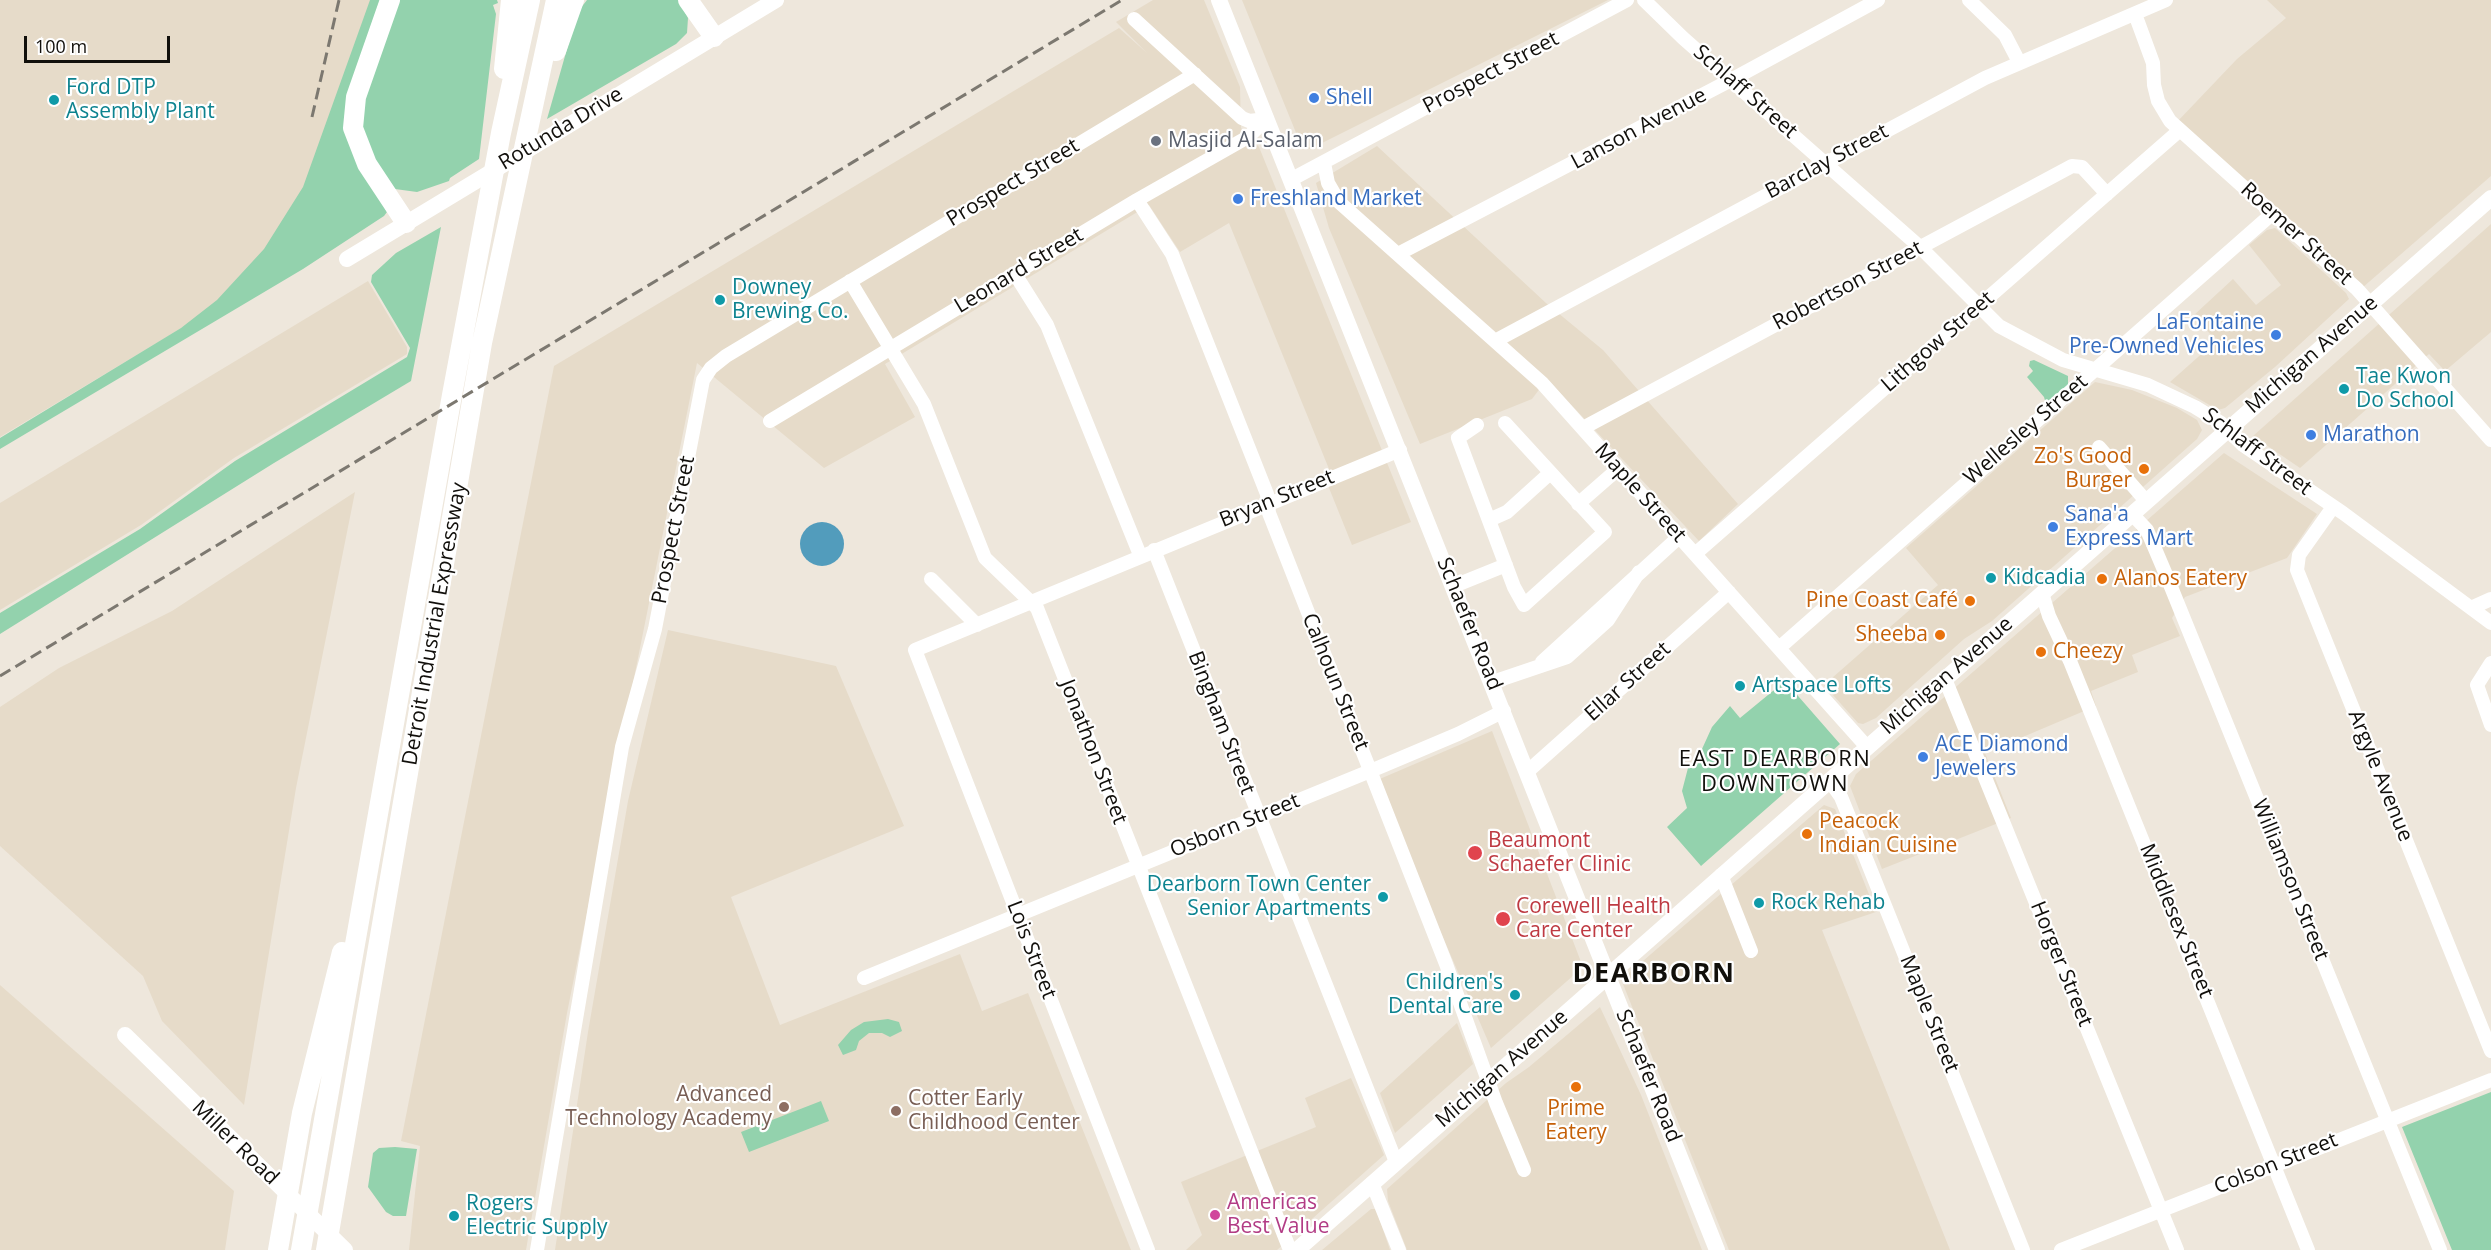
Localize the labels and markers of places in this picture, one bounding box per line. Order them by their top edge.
place label: Ford DTP Assembly Plant [66,75,215,125]
place label: Shell [1326,85,1373,111]
marker: Shell [1307,91,1321,105]
marker: Ford DTP Assembly Plant [47,93,61,107]
place label: Masjid Al-Salam [1168,128,1322,154]
marker: Masjid Al-Salam [1149,134,1163,148]
place label: Freshland Market [1250,186,1422,212]
marker: Freshland Market [1231,192,1245,206]
place label: Downey Brewing Co. [732,275,849,325]
marker: Downey Brewing Co. [713,293,727,307]
place label: LaFontaine Pre-Owned Vehicles [2069,310,2264,360]
marker: LaFontaine Pre-Owned Vehicles [2269,328,2283,342]
place label: Tae Kwon Do School [2356,364,2454,414]
marker: Tae Kwon Do School [2337,382,2351,396]
place label: Marathon [2323,422,2420,448]
marker: Marathon [2304,428,2318,442]
place label: Zo's Good Burger [2034,444,2132,494]
marker: Zo's Good Burger [2137,462,2151,476]
place label: Sana'a Express Mart [2065,502,2193,552]
marker: Sana'a Express Mart [2046,520,2060,534]
place label: Kidcadia [2003,565,2086,591]
place label: Alanos Eatery [2114,566,2247,592]
marker: Kidcadia [1984,571,1998,585]
marker: Alanos Eatery [2095,572,2109,586]
place label: Pine Coast Café [1806,588,1958,614]
marker: Pine Coast Café [1963,594,1977,608]
place label: Sheeba [1856,622,1928,648]
marker: Sheeba [1933,628,1947,642]
place label: Cheezy [2053,639,2123,665]
marker: Cheezy [2034,645,2048,659]
place label: Artspace Lofts [1752,673,1891,699]
marker: Artspace Lofts [1733,679,1747,693]
place label: ACE Diamond Jewelers [1935,732,2069,782]
marker: ACE Diamond Jewelers [1916,750,1930,764]
place label: Peacock Indian Cuisine [1819,809,1957,859]
marker: Peacock Indian Cuisine [1800,827,1814,841]
place label: Beaumont Schaefer Clinic [1488,828,1631,878]
marker: Beaumont Schaefer Clinic [1466,844,1484,862]
place label: Dearborn Town Center Senior Apartments [1147,872,1371,922]
marker: Dearborn Town Center Senior Apartments [1376,890,1390,904]
place label: Rock Rehab [1771,890,1885,916]
place label: Corewell Health Care Center [1516,894,1671,944]
marker: Rock Rehab [1752,896,1766,910]
marker: Corewell Health Care Center [1494,910,1512,928]
place label: Children's Dental Care [1388,970,1503,1020]
marker: Children's Dental Care [1508,988,1522,1002]
marker: Prime Eatery [1569,1080,1583,1094]
place label: Advanced Technology Academy [565,1082,772,1132]
place label: Cotter Early Childhood Center [908,1086,1080,1136]
place label: Prime Eatery [1545,1096,1607,1146]
marker: Advanced Technology Academy [777,1100,791,1114]
marker: Cotter Early Childhood Center [889,1104,903,1118]
place label: Americas Best Value [1227,1190,1329,1240]
place label: Rogers Electric Supply [466,1191,608,1241]
marker: Americas Best Value [1208,1208,1222,1222]
marker: Rogers Electric Supply [447,1209,461,1223]

